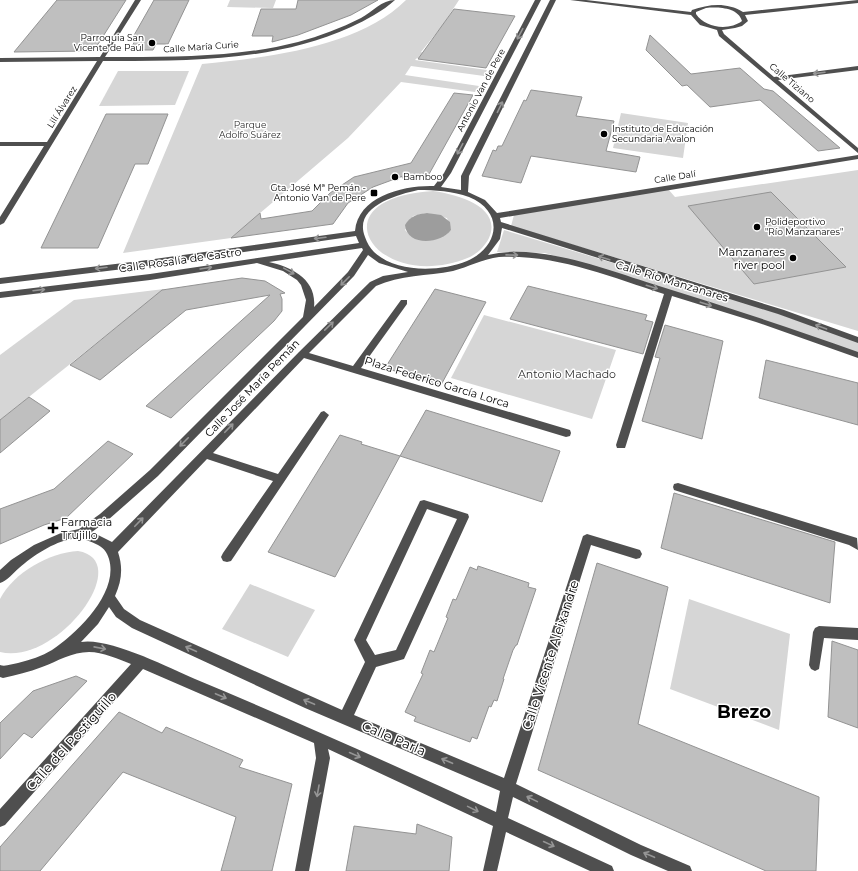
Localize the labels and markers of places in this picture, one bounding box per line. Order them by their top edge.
place label: Parroquia San Vicente de Paúl [74,32,144,53]
marker: Parroquia San Vicente de Paúl [147,38,157,48]
place label: Instituto de Educación Secundaria Avalon [612,123,714,144]
marker: Instituto de Educación Secundaria Avalon [599,129,609,139]
place label: Bamboo [403,171,442,182]
marker: Bamboo [390,172,400,182]
place label: Gta. José Mª Pemán - Antonio Van de Pere [271,182,367,203]
marker: Gta. José Mª Pemán - Antonio Van de Pere [369,188,379,198]
place label: Polideportivo "Río Manzanares" [765,216,843,237]
marker: Polideportivo "Río Manzanares" [752,222,762,232]
place label: Manzanares river pool [718,245,786,272]
marker: Manzanares river pool [788,253,798,263]
place label: Farmacia Trujillo [61,515,112,542]
marker: Farmacia Trujillo [48,523,58,533]

